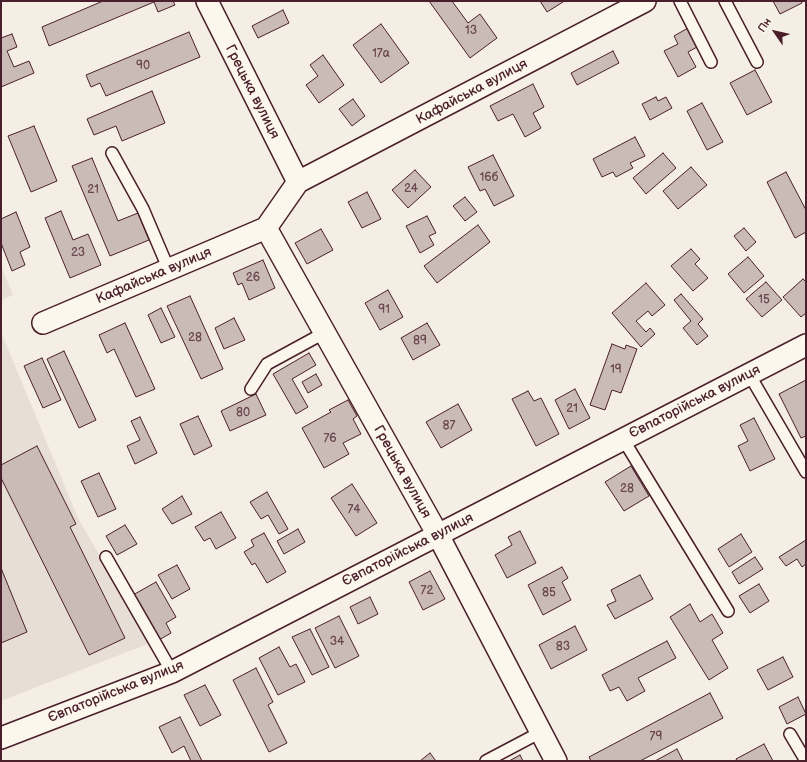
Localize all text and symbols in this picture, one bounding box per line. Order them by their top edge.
north arrow [755,12,795,52]
text: Пн [755,15,774,35]
house number: 13 [465,24,477,38]
street label: Грецька вулиця [221,42,283,142]
house number: 17а [372,47,390,61]
street label: Кафайська вулиця [413,55,531,129]
house number: 90 [136,59,150,73]
house number: 16б [480,171,498,185]
house number: 24 [404,182,418,196]
house number: 21 [87,183,99,197]
street label: Кафайська вулиця [94,244,214,308]
house number: 23 [71,246,85,260]
house number: 26 [246,271,260,285]
house number: 15 [758,293,770,307]
house number: 91 [378,303,390,317]
house number: 28 [188,331,202,345]
house number: 89 [413,334,427,348]
street label: Євпаторійська вулиця [627,362,763,442]
house number: 19 [610,363,622,377]
house number: 21 [566,402,578,416]
house number: 80 [236,406,250,420]
house number: 87 [443,419,455,433]
street label: Грецька вулиця [370,423,434,521]
house number: 76 [323,432,337,446]
house number: 28 [620,482,634,496]
house number: 74 [347,503,361,517]
street label: Євпаторійська вулиця [340,510,476,590]
house number: 72 [421,584,433,598]
house number: 85 [542,586,556,600]
house number: 34 [330,635,344,649]
house number: 83 [556,640,570,654]
street label: Євпаторійська вулиця [46,657,186,727]
house number: 79 [650,730,662,744]

